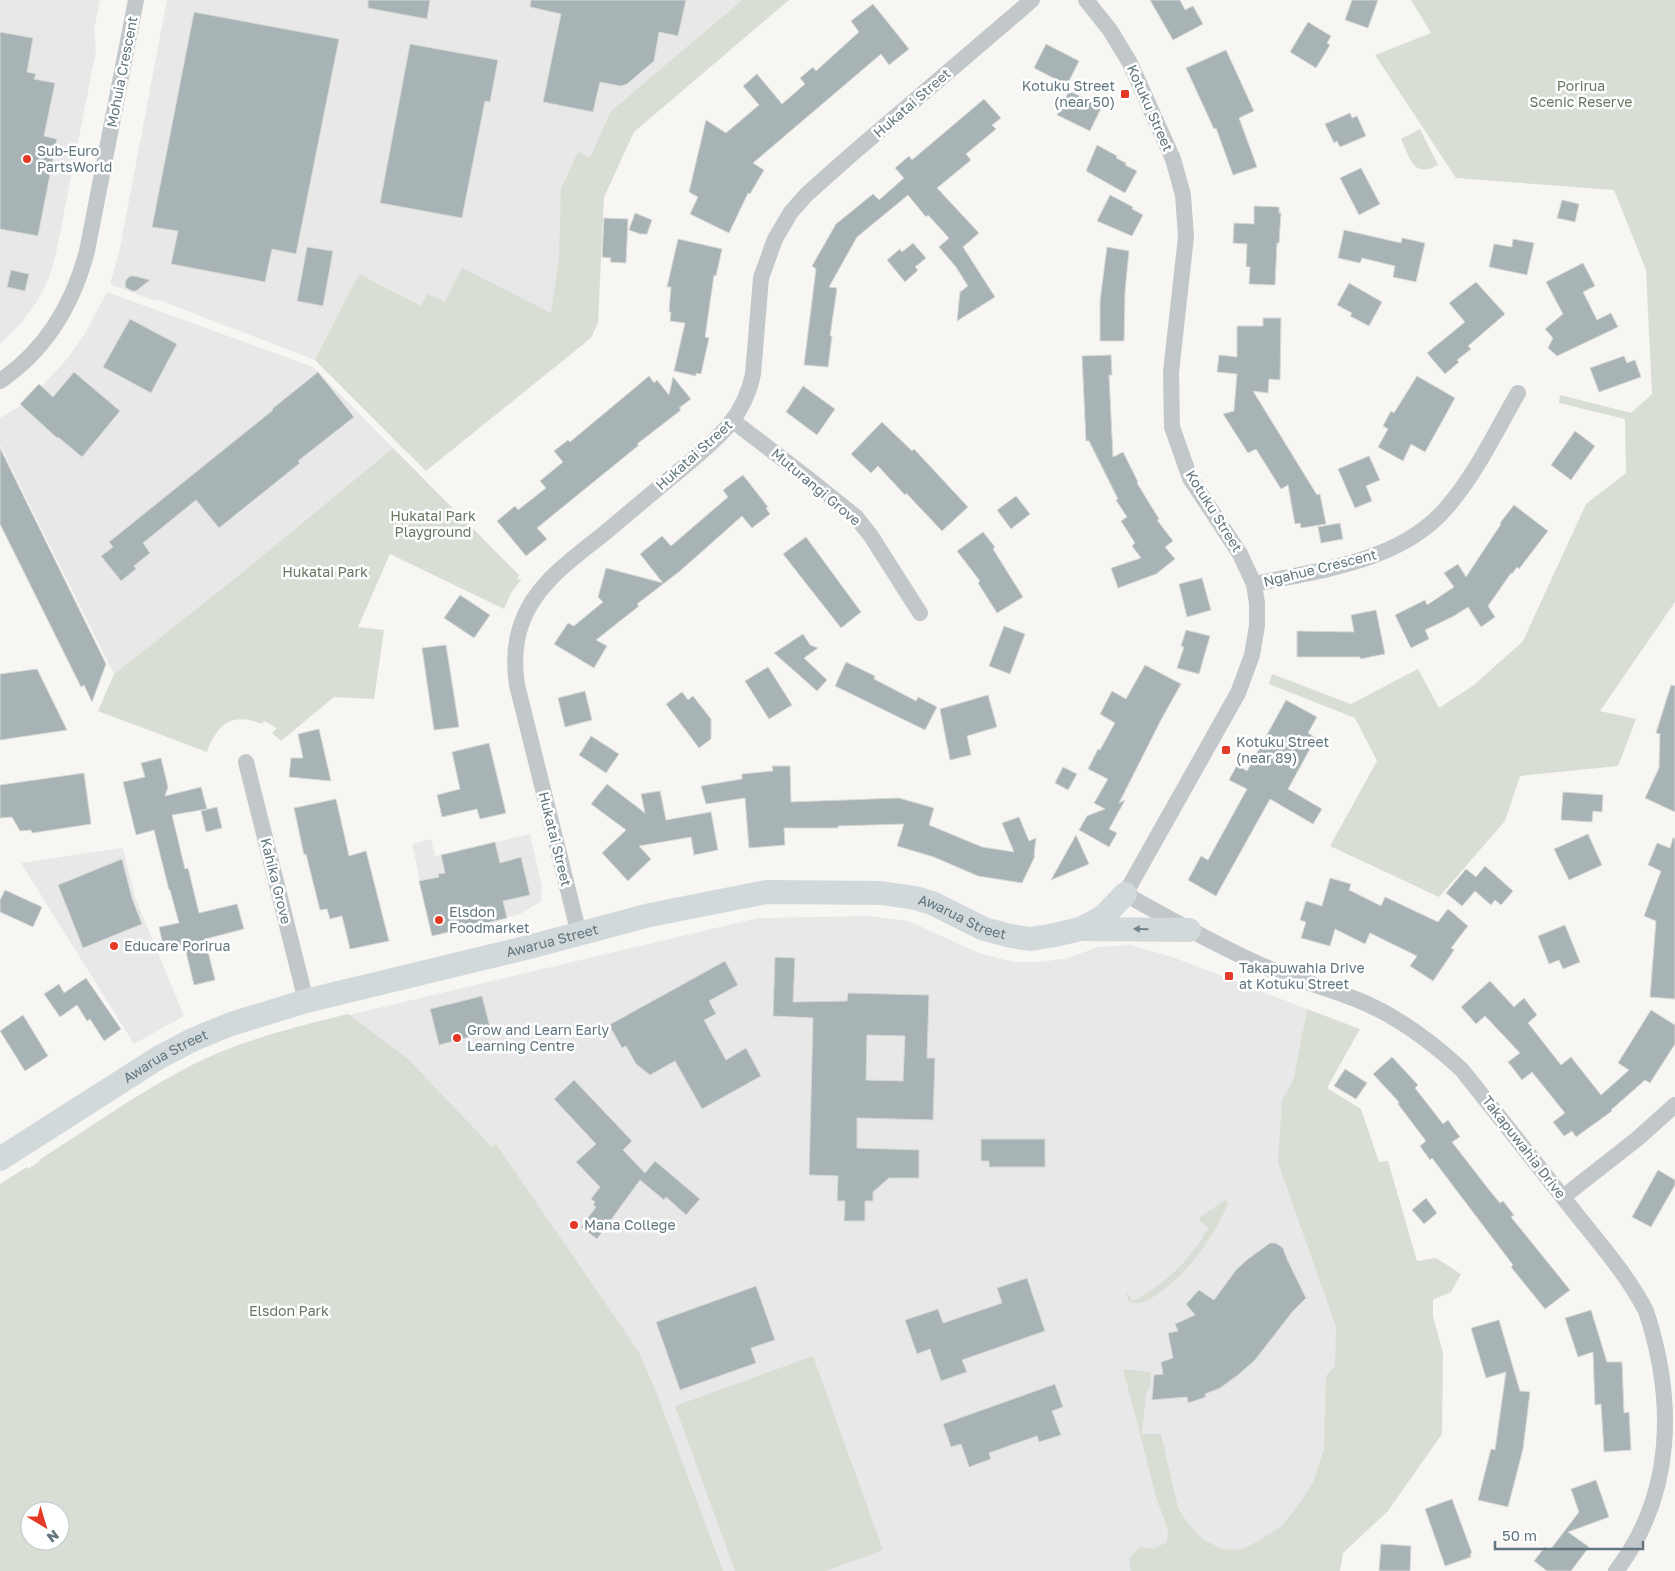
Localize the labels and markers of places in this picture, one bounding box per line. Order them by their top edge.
place label: Kotuku Street (near 50) [1022,77,1115,110]
marker: Kotuku Street (near 50) [1119,88,1131,100]
place label: Sub-Euro PartsWorld [37,142,112,175]
marker: Sub-Euro PartsWorld [21,153,33,165]
place label: Kotuku Street (near 89) [1236,733,1329,766]
marker: Kotuku Street (near 89) [1220,744,1232,756]
place label: Elsdon Foodmarket [449,903,530,936]
marker: Elsdon Foodmarket [433,914,445,926]
place label: Educare Porirua [124,937,230,954]
marker: Educare Porirua [108,940,120,952]
place label: Takapuwahia Drive at Kotuku Street [1239,959,1365,992]
marker: Takapuwahia Drive at Kotuku Street [1223,970,1235,982]
place label: Grow and Learn Early Learning Centre [467,1021,609,1054]
marker: Grow and Learn Early Learning Centre [451,1032,463,1044]
place label: Mana College [584,1216,676,1233]
marker: Mana College [568,1219,580,1231]

